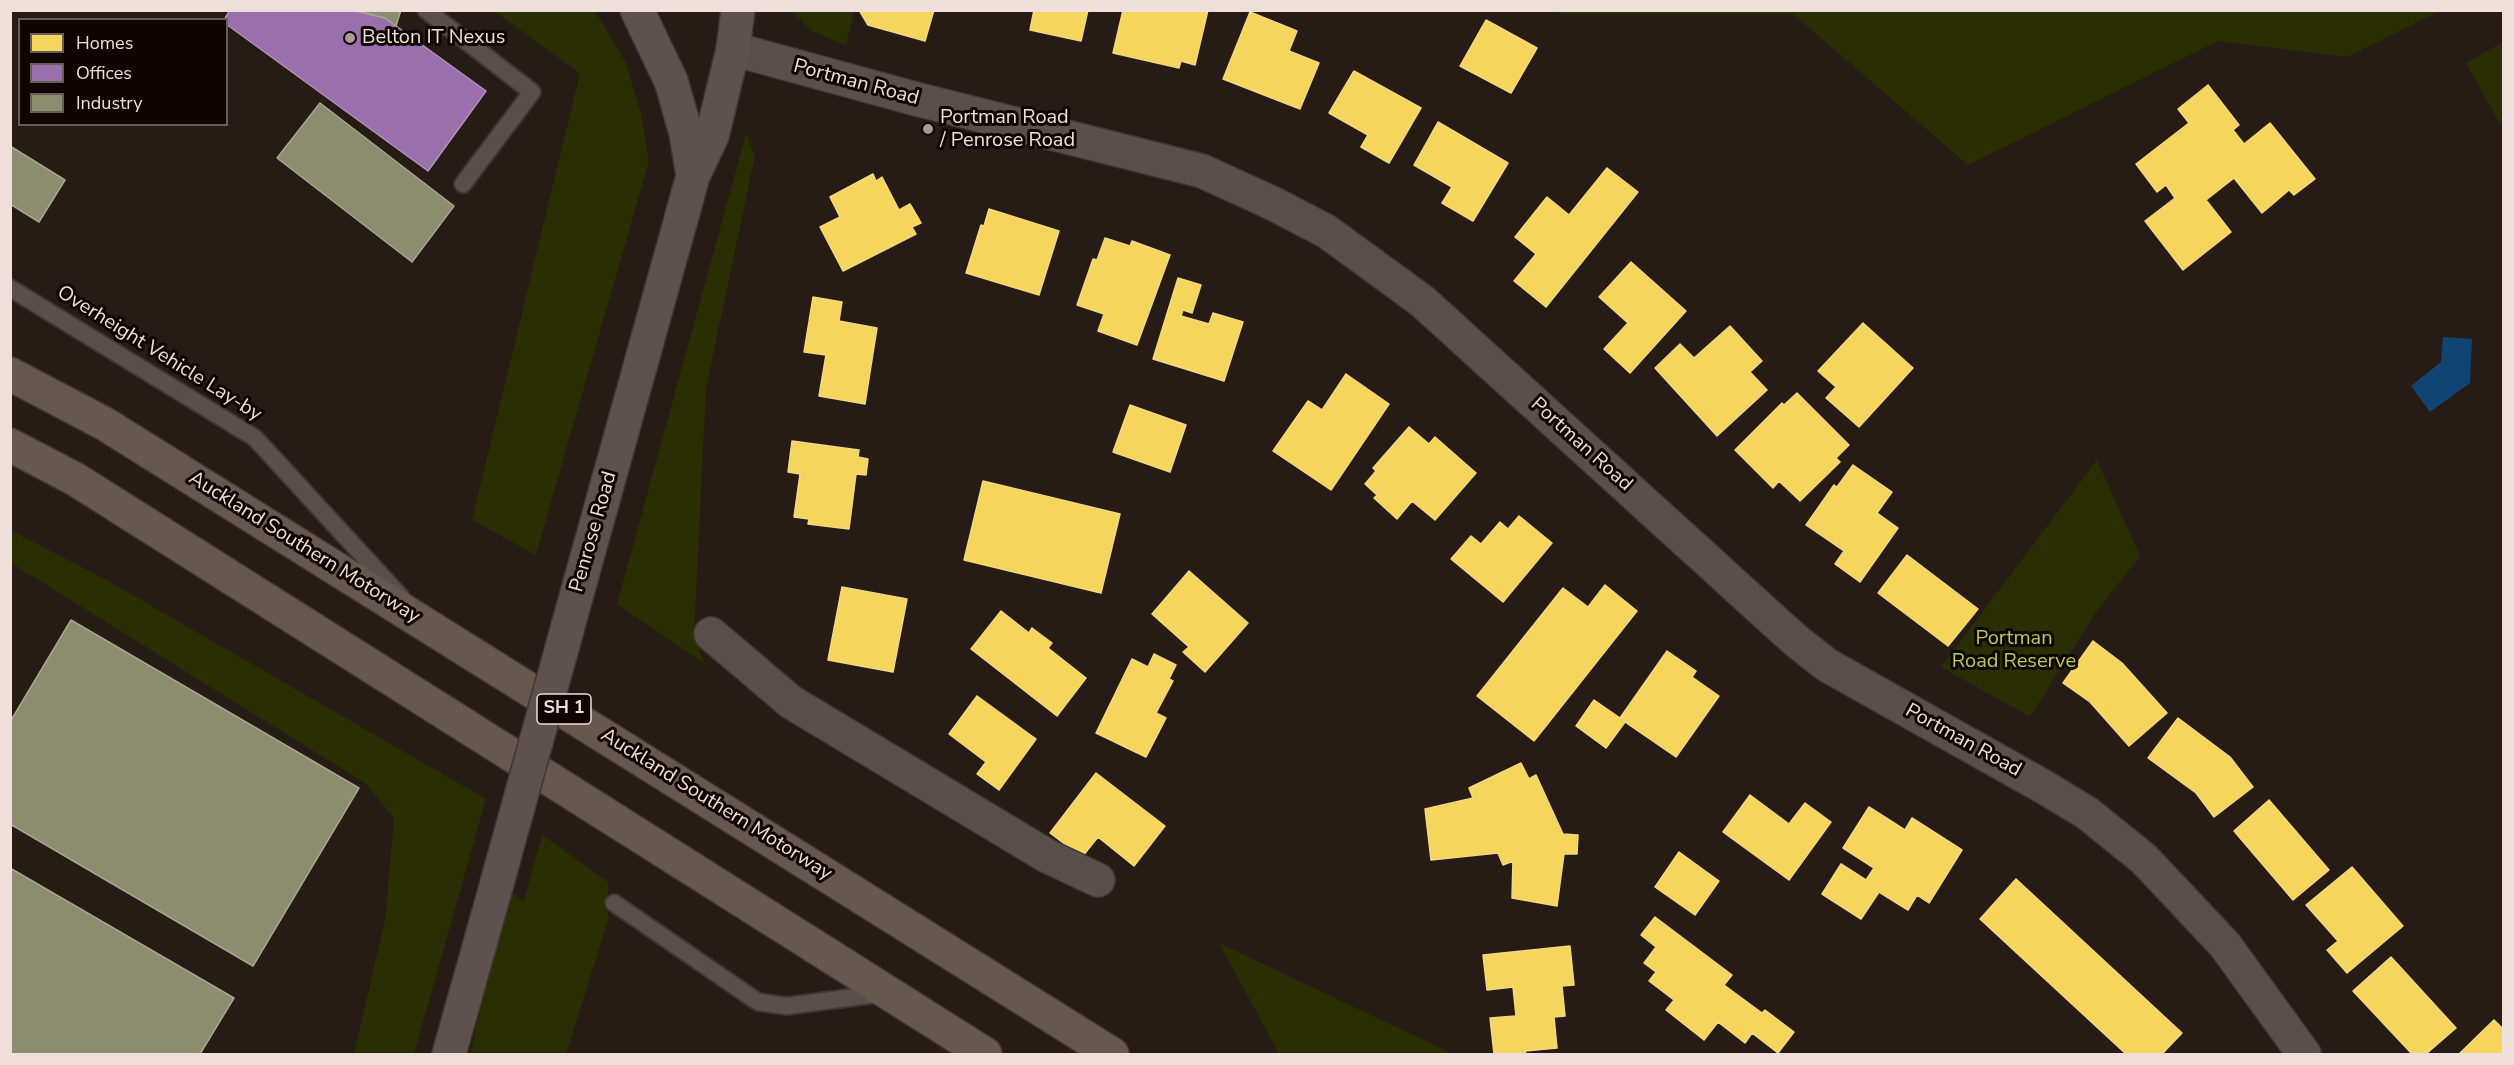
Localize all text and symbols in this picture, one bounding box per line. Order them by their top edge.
legend [18,18,228,126]
place label: Belton IT Nexus [362,26,505,50]
text: Homes [76,31,133,55]
marker: Belton IT Nexus [343,31,357,45]
street label: Portman Road [791,55,921,111]
text: Offices [76,61,132,85]
text: Industry [76,91,143,115]
place label: Portman Road / Penrose Road [940,106,1075,153]
marker: Portman Road / Penrose Road [921,122,935,136]
street label: Overheight Vehicle Lay-by [52,281,266,427]
street label: Portman Road [1525,393,1637,497]
street label: Auckland Southern Motorway [184,467,424,629]
street label: Penrose Road [565,469,623,595]
park label: Portman Road Reserve [1952,627,2076,674]
road number: SH 1 [537,694,591,724]
street label: Portman Road [1901,699,2025,783]
street label: Auckland Southern Motorway [596,724,836,886]

